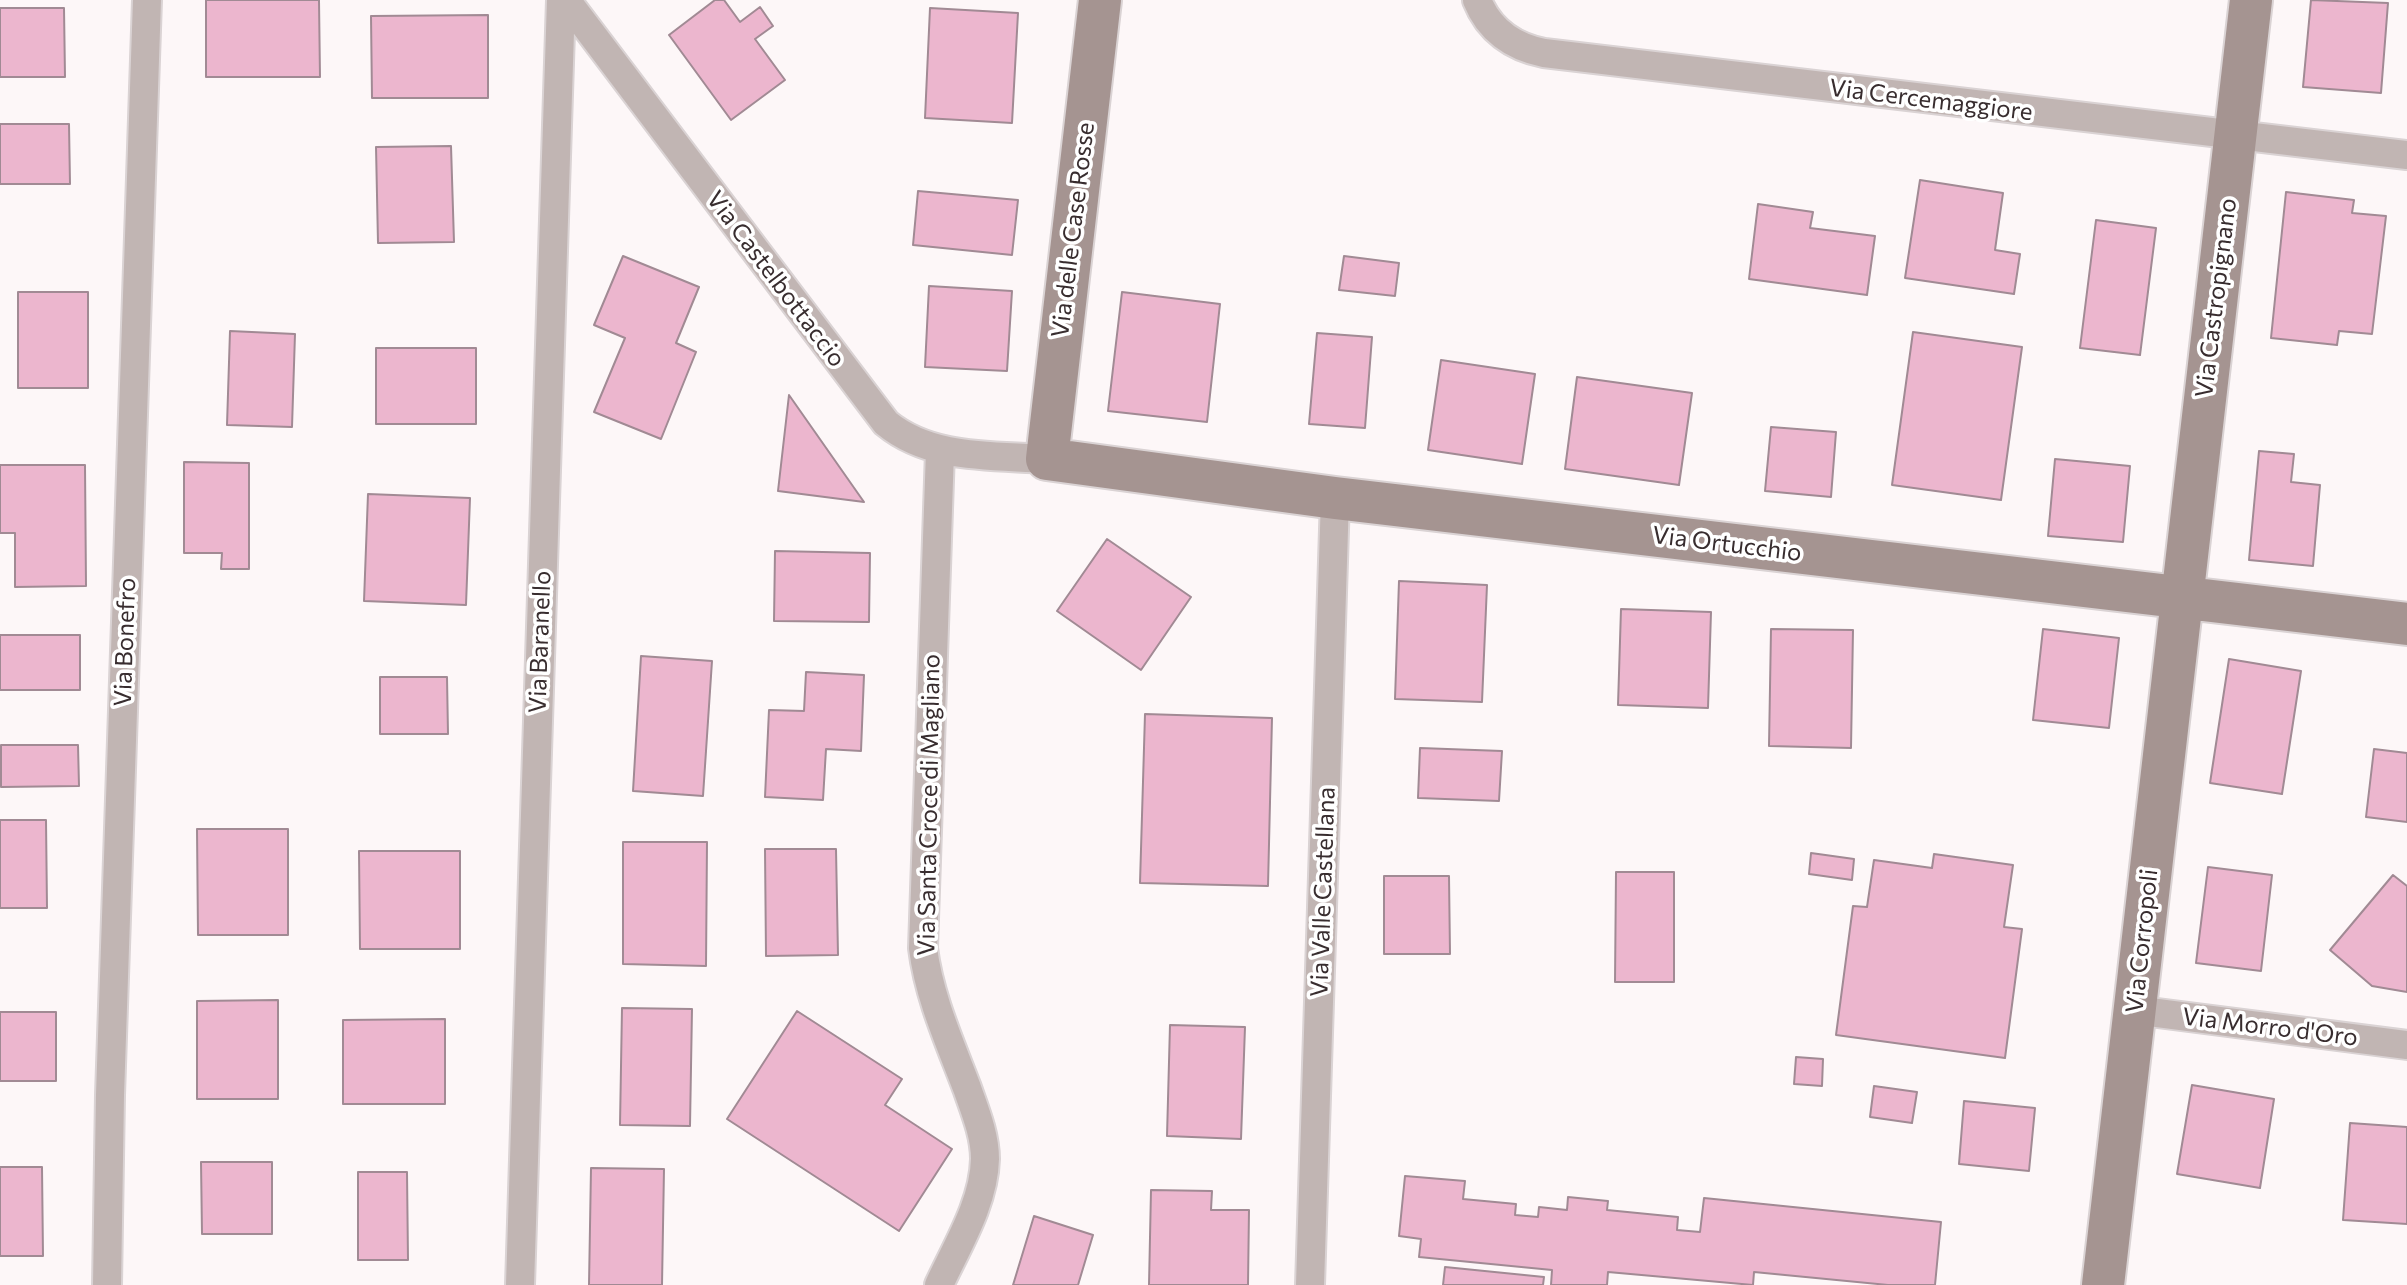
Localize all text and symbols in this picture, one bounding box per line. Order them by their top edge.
street label: Via Cercemaggiore [1828,73,2034,127]
street label: Via delle Case Rosse [1045,121,1101,339]
street label: Via Castelbottaccio [700,185,852,373]
street label: Via Castropignano [2189,197,2243,399]
street label: Via Ortucchio [1651,521,1803,567]
street label: Via Baranello [523,570,557,714]
street label: Via Bonefro [108,577,142,707]
street label: Via Santa Croce di Magliano [912,654,946,956]
street label: Via Valle Castellana [1305,786,1341,998]
street label: Via Corropoli [2120,868,2164,1014]
street label: Via Morro d'Oro [2181,1002,2359,1052]

